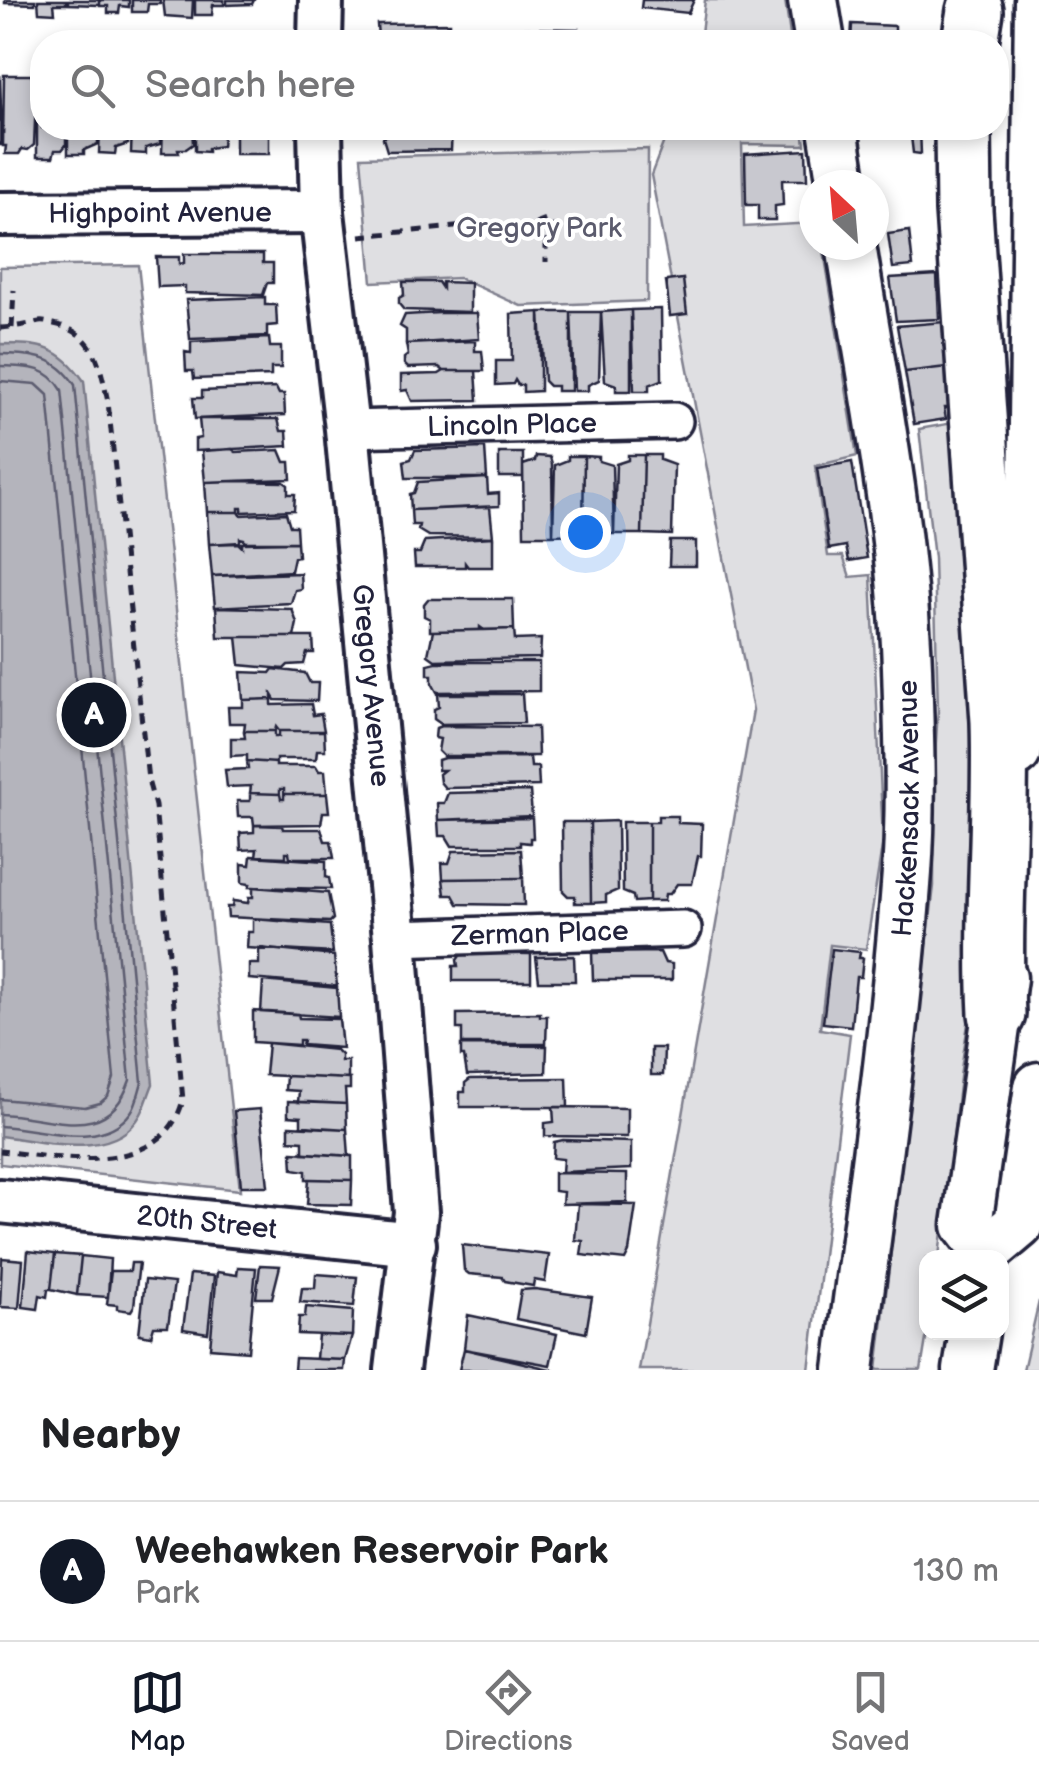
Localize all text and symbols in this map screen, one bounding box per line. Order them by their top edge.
search box [30,30,1009,140]
icon: search [65,58,120,113]
text: Search here [145,63,356,108]
north arrow [799,170,889,260]
street label: Highpoint Avenue [48,196,272,230]
park label: Gregory Park [456,212,622,245]
street label: Lincoln Place [427,406,597,444]
your location [560,507,611,558]
street label: Gregory Avenue [345,583,397,788]
pin: A [62,678,126,752]
street label: Hackensack Avenue [885,679,926,938]
street label: Zerman Place [450,914,629,953]
street label: 20th Street [135,1199,279,1246]
map controls [919,1250,1009,1340]
button: layers [919,1250,1009,1340]
text: Nearby [40,1410,180,1461]
text: Weehawken Reservoir Park [135,1529,608,1574]
text: A [63,1552,82,1591]
text: 130 m [913,1552,999,1591]
text: Park [135,1574,199,1613]
tab: Map [129,1665,186,1758]
tab: Directions [444,1665,573,1758]
tab: Saved [831,1665,910,1758]

